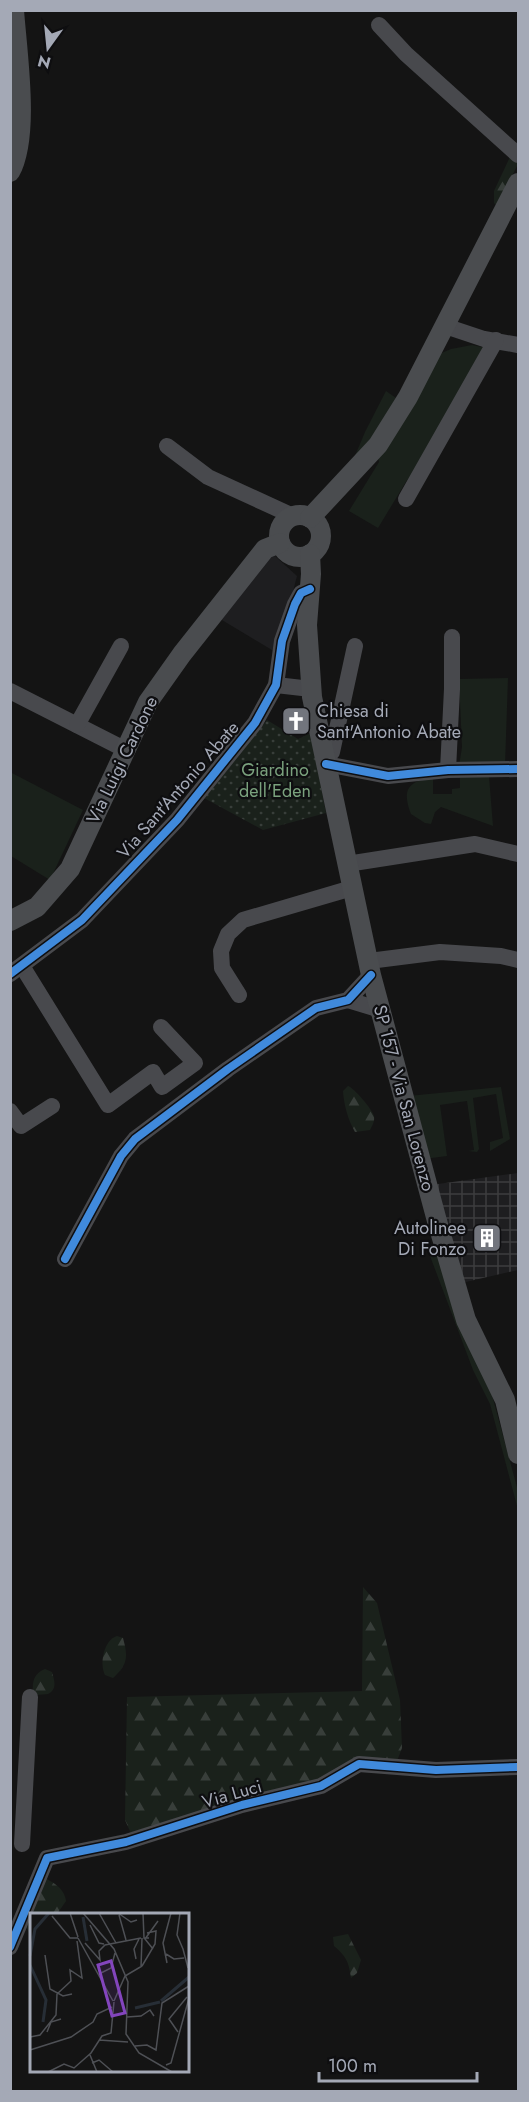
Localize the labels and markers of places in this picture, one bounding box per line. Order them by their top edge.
place label: Chiesa di Sant'Antonio Abate [317,698,461,745]
church icon: Chiesa di Sant'Antonio Abate [280,705,312,737]
place label: Autolinee Di Fonzo [394,1215,466,1262]
building icon: Autolinee Di Fonzo [471,1222,503,1254]

